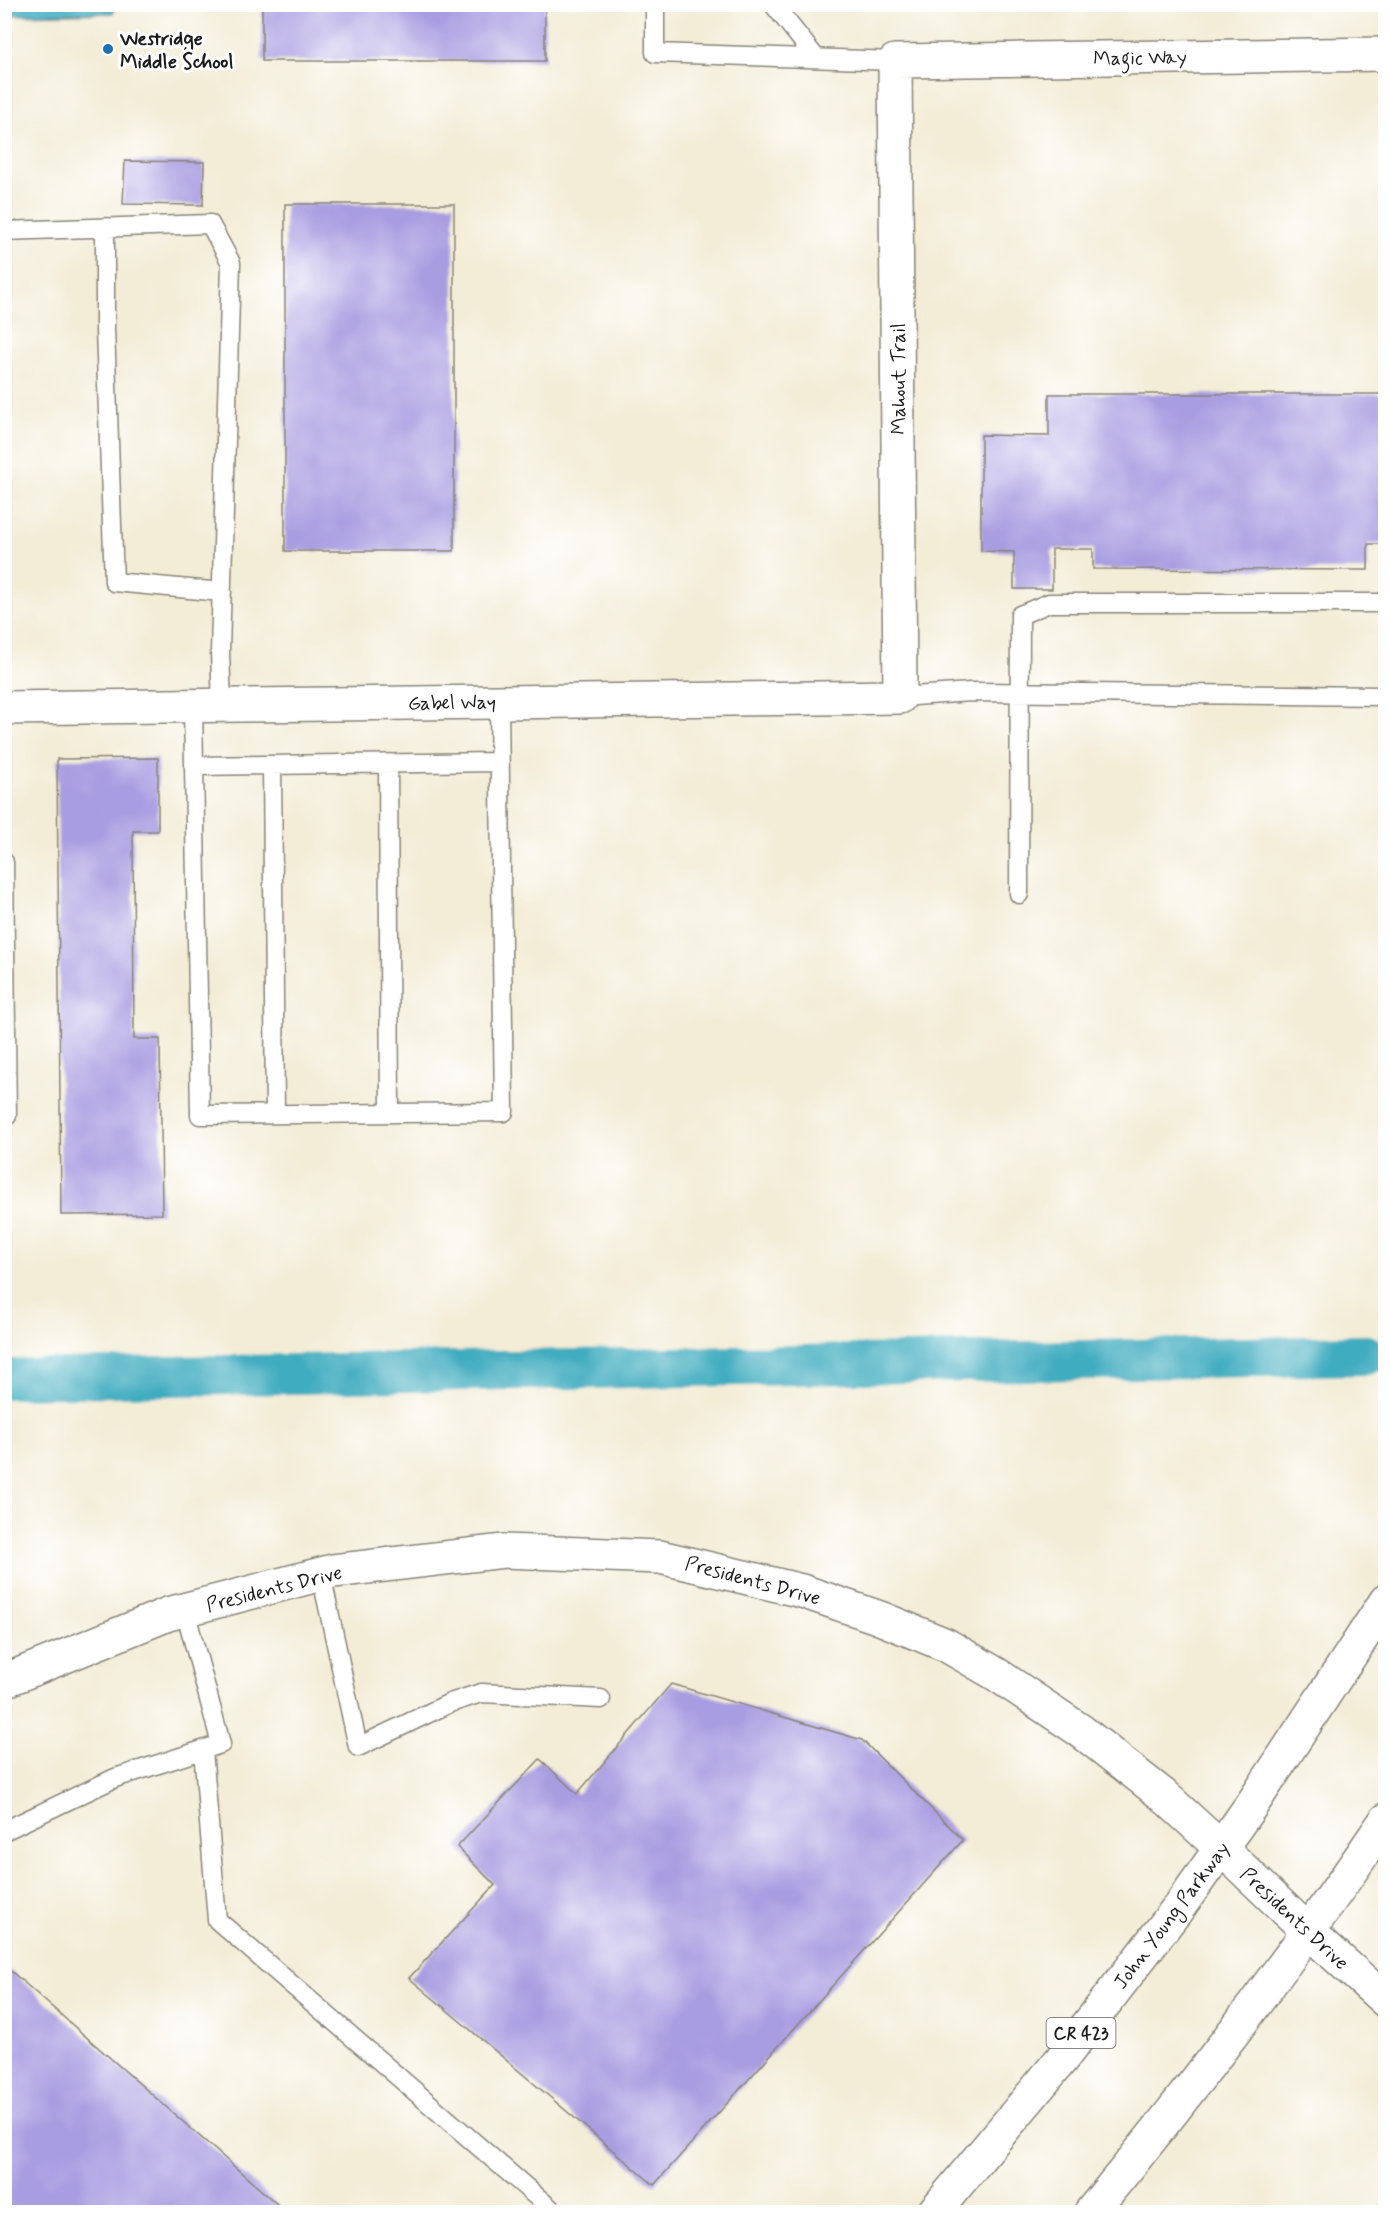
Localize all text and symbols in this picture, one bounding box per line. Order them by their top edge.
place label: Westridge Middle School [119,26,233,76]
marker: Westridge Middle School [101,42,115,56]
street label: Magic Way [1093,44,1187,75]
street label: Mahout Trail [886,323,913,435]
street label: Gabel Way [408,689,496,718]
street label: Presidents Drive [682,1550,823,1613]
street label: Presidents Drive [204,1560,345,1619]
street label: John Young Parkway [1108,1837,1237,1996]
street label: Presidents Drive [1234,1862,1354,1976]
road number: CR 423 [1046,2018,1116,2048]

